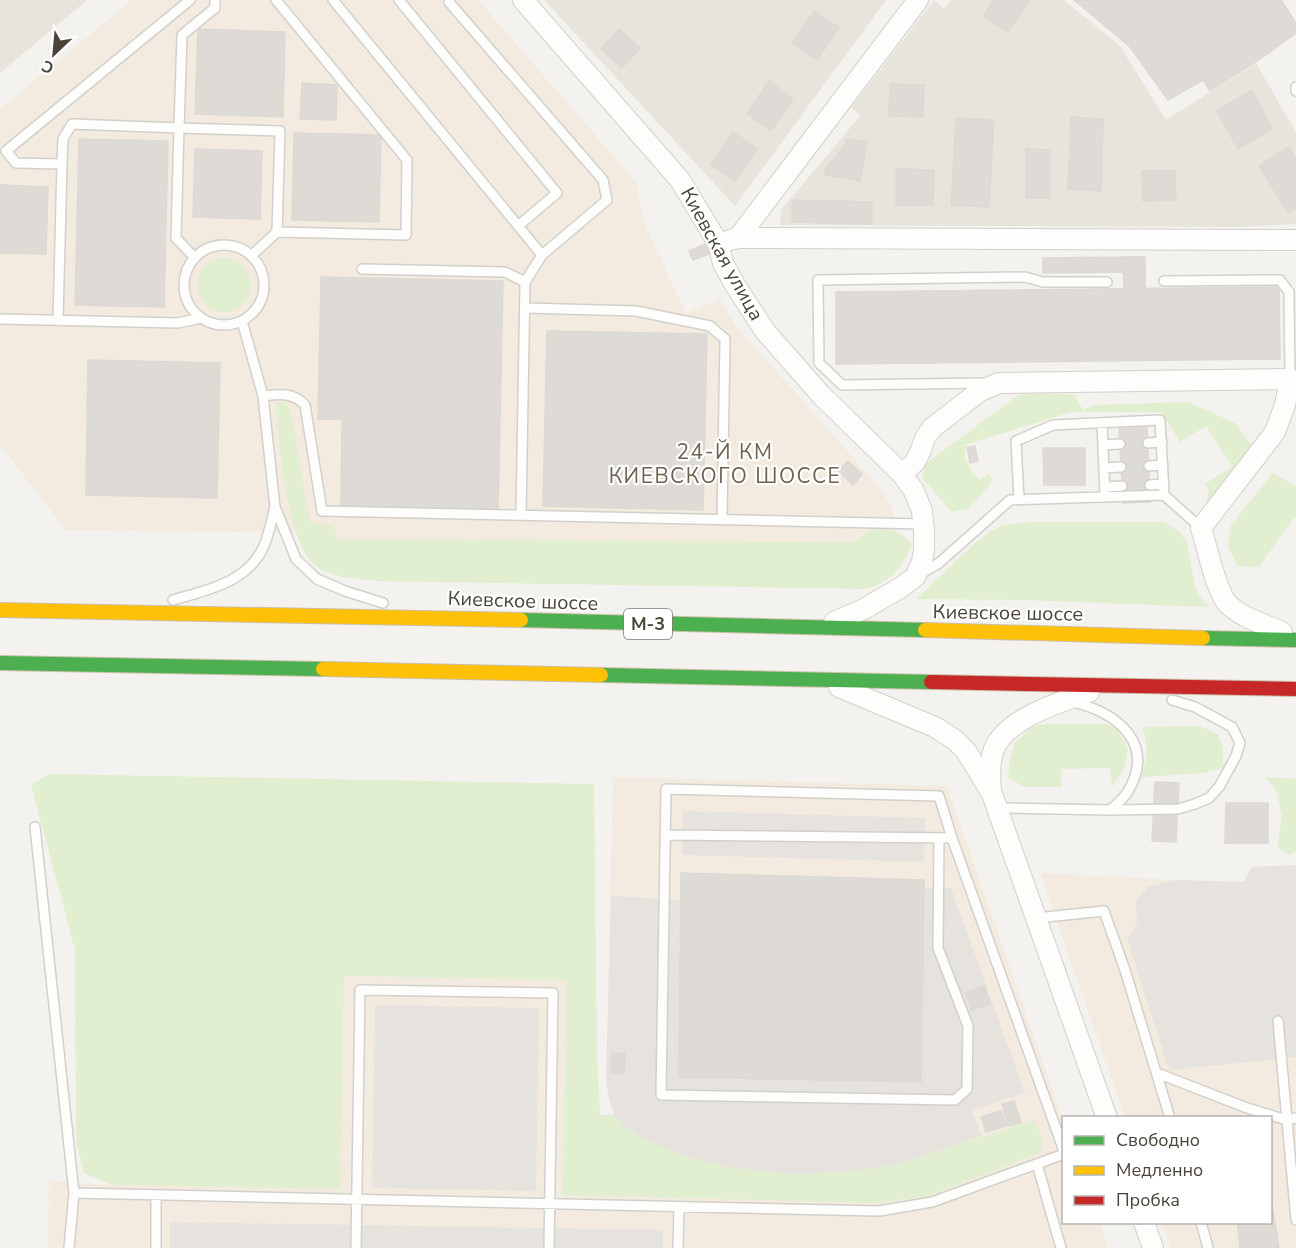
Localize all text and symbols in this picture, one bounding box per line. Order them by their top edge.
north arrow [24,24,84,84]
text: С [38,54,58,79]
street label: Киевская улица [674,182,770,326]
district label: 24-Й КМ КИЕВСКОГО ШОССЕ [609,438,841,490]
street label: Киевское шоссе [447,585,599,617]
street label: Киевское шоссе [932,598,1084,628]
road number: М-3 [624,609,672,639]
legend [1062,1116,1272,1224]
text: Свободно [1116,1128,1200,1152]
text: Медленно [1116,1158,1203,1182]
text: Пробка [1116,1188,1180,1212]

